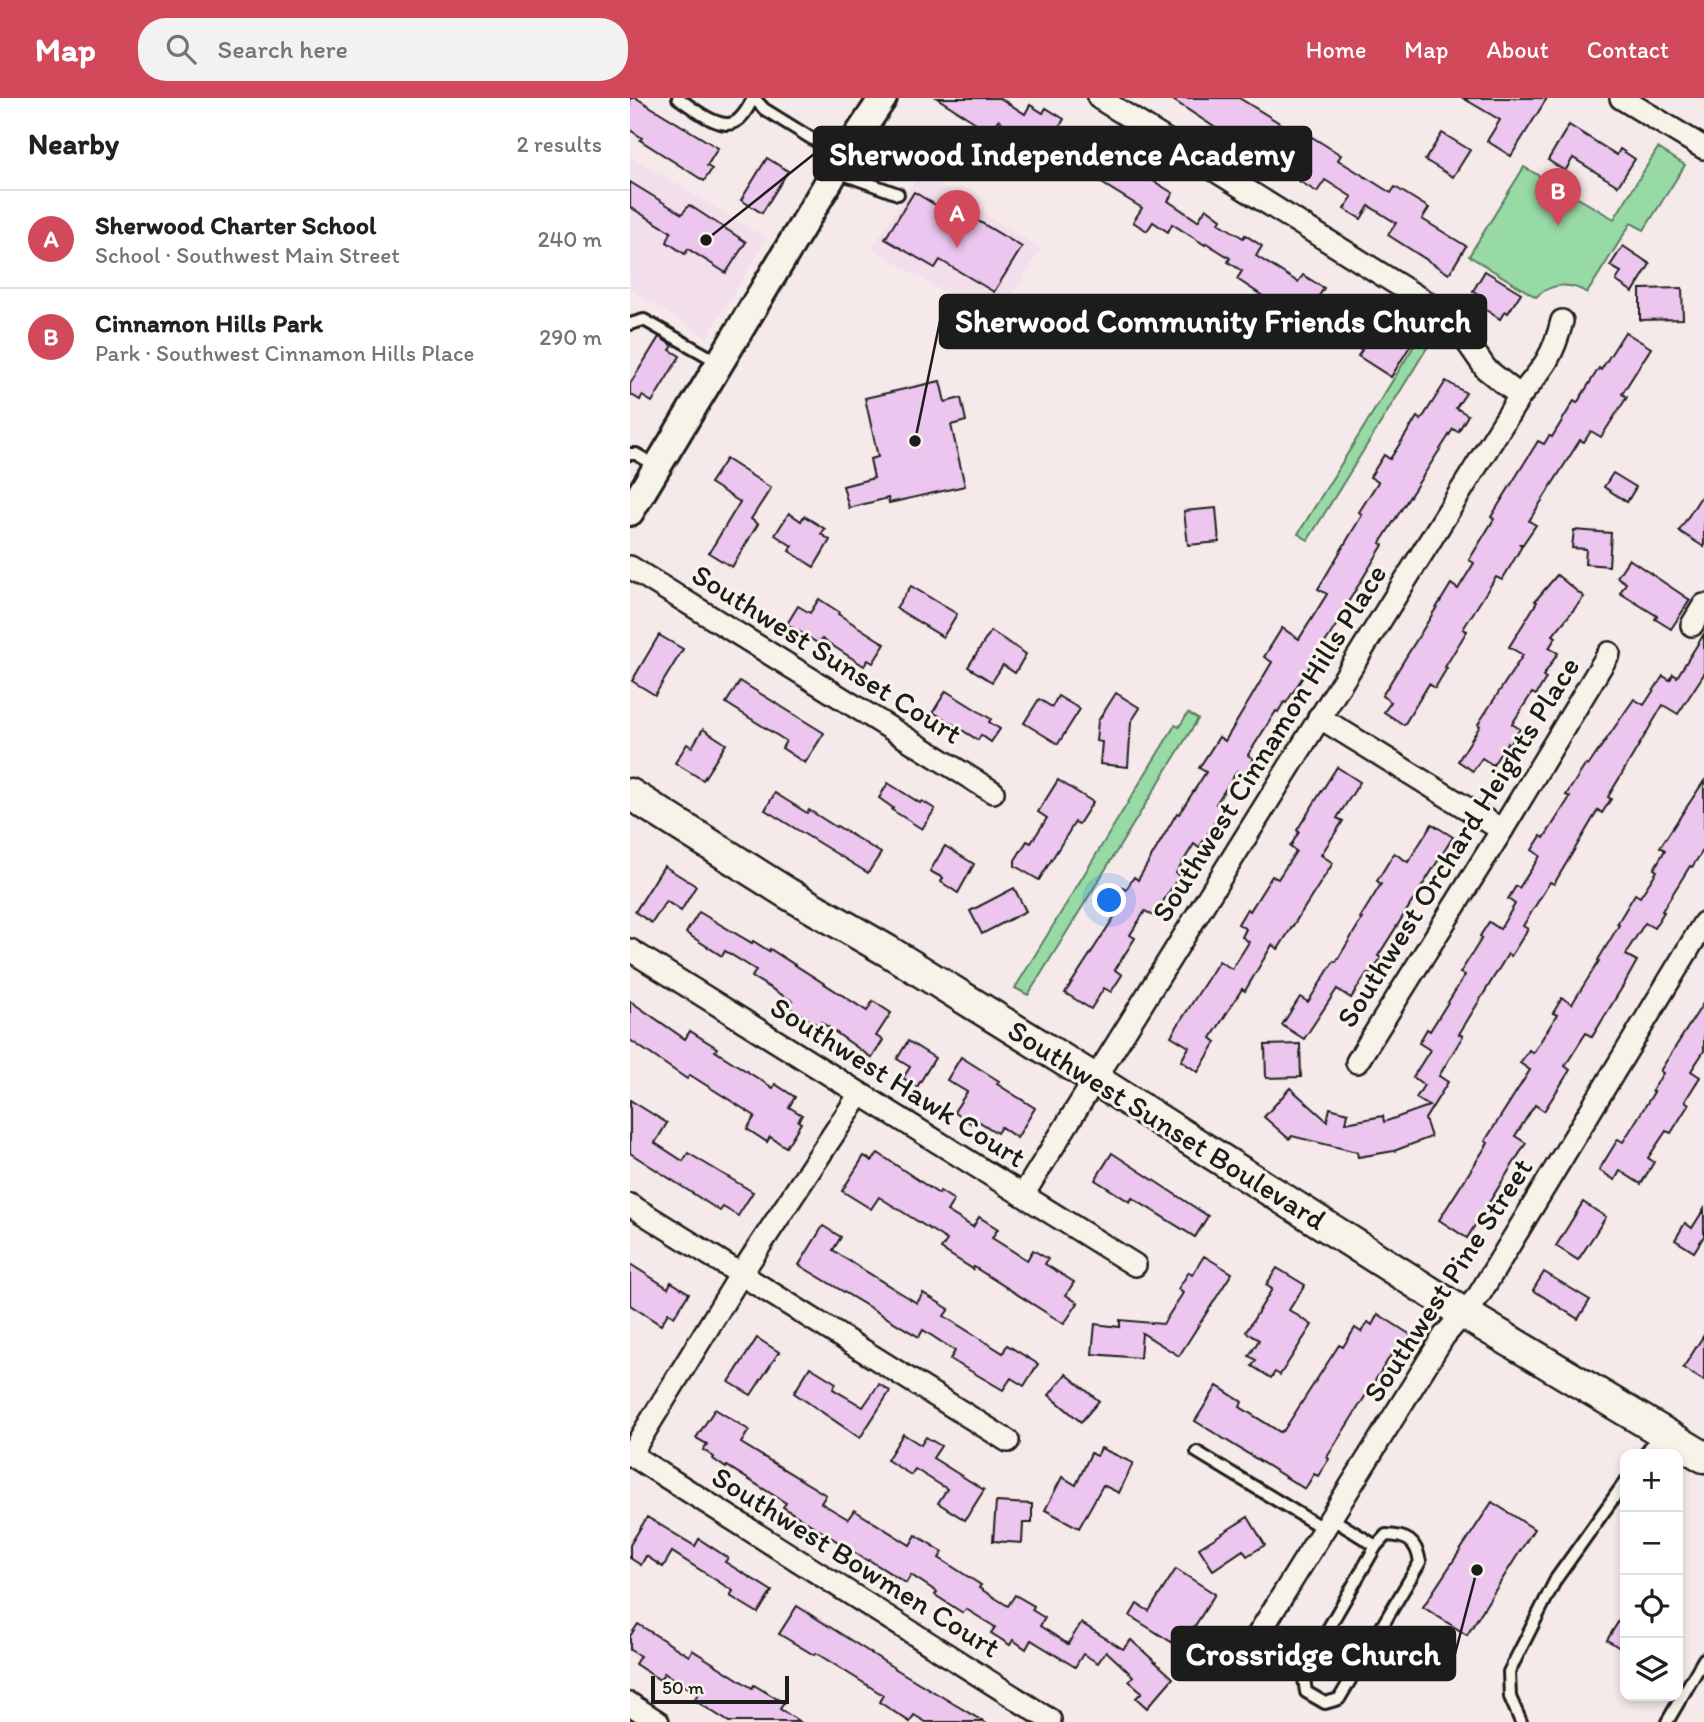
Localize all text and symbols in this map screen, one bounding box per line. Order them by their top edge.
search box [138,18,628,81]
text: Map [35,30,96,69]
icon: search [162,30,200,68]
text: Search here [218,33,348,65]
text: Home [1306,35,1366,64]
text: Map [1404,35,1448,64]
text: About [1486,35,1549,64]
text: Contact [1587,35,1669,64]
text: Nearby [28,125,119,162]
callout: Sherwood Independence Academy [814,127,1311,180]
text: 2 results [516,130,602,158]
text: Sherwood Independence Academy [829,135,1296,173]
pin: B [1535,168,1581,226]
pin: A [934,190,980,248]
text: Sherwood Charter School [95,209,376,241]
text: A [44,225,58,253]
text: 240 m [537,225,602,253]
text: School · Southwest Main Street [95,241,400,269]
callout: Sherwood Community Friends Church [940,295,1486,348]
text: Sherwood Community Friends Church [955,302,1472,340]
text: Cinnamon Hills Park [95,307,323,339]
text: B [44,323,58,351]
text: 290 m [539,323,602,351]
text: Park · Southwest Cinnamon Hills Place [95,339,474,367]
street label: Southwest Sunset Court [685,555,969,752]
street label: Southwest Cinnamon Hills Place [1143,557,1394,929]
street label: Southwest Orchard Heights Place [1328,650,1587,1034]
your location [1092,883,1126,917]
street label: Southwest Hawk Court [764,988,1033,1175]
street label: Southwest Sunset Boulevard [1001,1011,1333,1238]
street label: Southwest Pine Street [1355,1151,1540,1409]
map controls [1620,1449,1683,1701]
button: + [1620,1449,1683,1512]
street label: Southwest Bowmen Court [705,1458,1007,1666]
button: − [1620,1512,1683,1575]
button: locate [1620,1575,1683,1638]
callout: Crossridge Church [1172,1627,1455,1680]
text: Crossridge Church [1186,1635,1441,1673]
button: layers [1620,1638,1683,1701]
scale bar [651,1673,789,1705]
text: 50 m [662,1676,704,1699]

